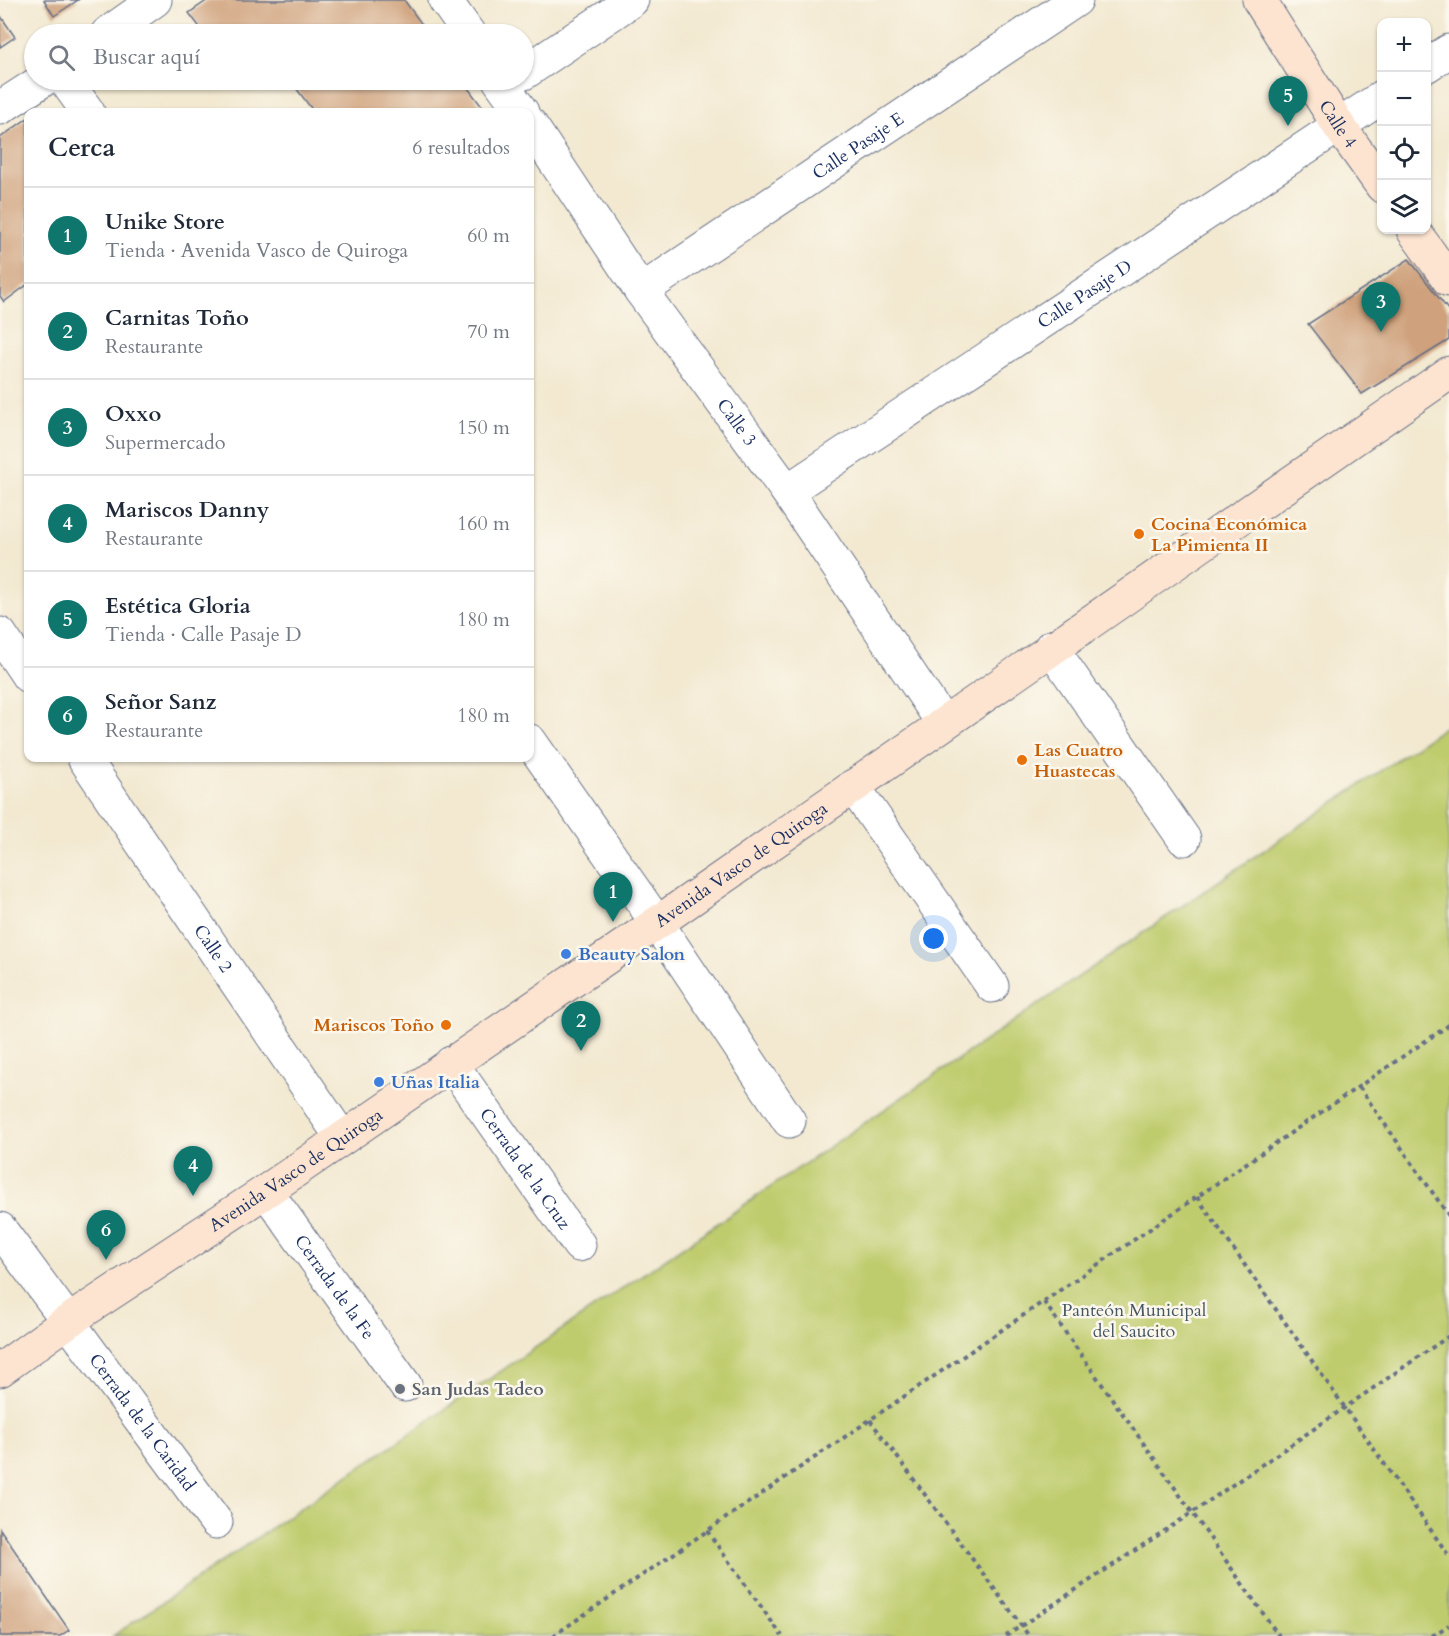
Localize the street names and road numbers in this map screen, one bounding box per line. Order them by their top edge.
street label: Calle 4 [1313,95,1363,153]
street label: Calle Pasaje E [808,107,909,186]
street label: Calle Pasaje D [1033,254,1137,335]
street label: Calle 3 [711,394,762,451]
street label: Avenida Vasco de Quiroga [650,796,833,934]
street label: Calle 2 [188,920,238,978]
street label: Avenida Vasco de Quiroga [204,1103,388,1238]
street label: Cerrada de la Cruz [473,1103,576,1235]
street label: Cerrada de la Fe [288,1230,380,1345]
street label: Cerrada de la Caridad [83,1349,201,1497]

